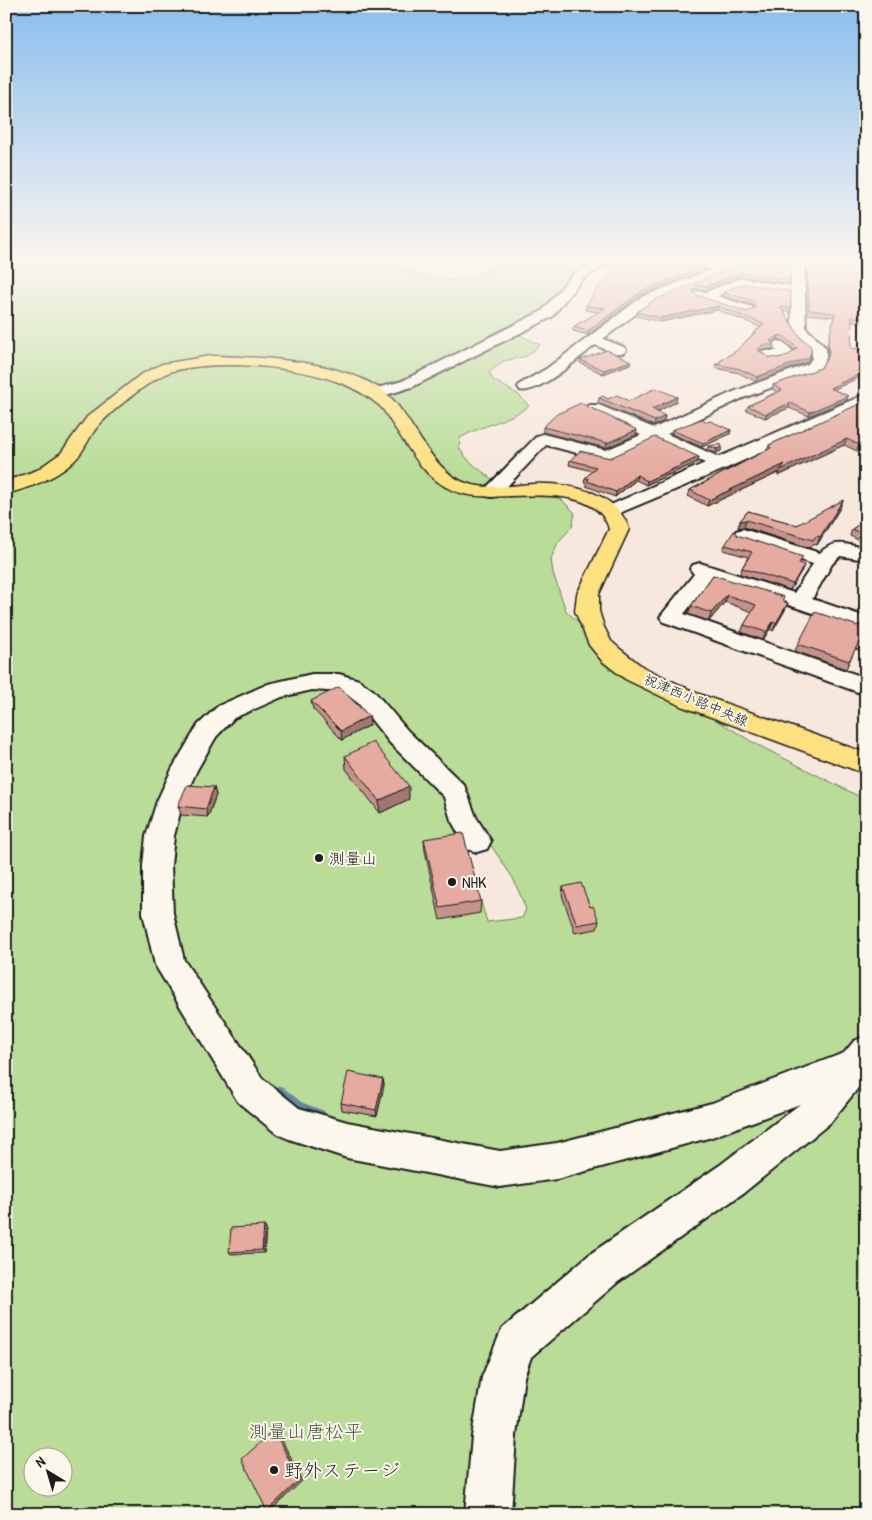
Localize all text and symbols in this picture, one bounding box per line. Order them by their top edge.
street label: 祝津西小路中央線 [641,669,751,730]
place label: 測量山 [329,847,377,869]
marker: 測量山 [313,852,325,864]
place label: NHK [462,871,487,893]
marker: NHK [446,876,458,888]
park label: 測量山唐松平 [249,1418,363,1444]
north arrow [22,1448,72,1498]
text: N [31,1451,49,1471]
place label: 野外ステージ [284,1457,400,1483]
marker: 野外ステージ [268,1464,280,1476]

